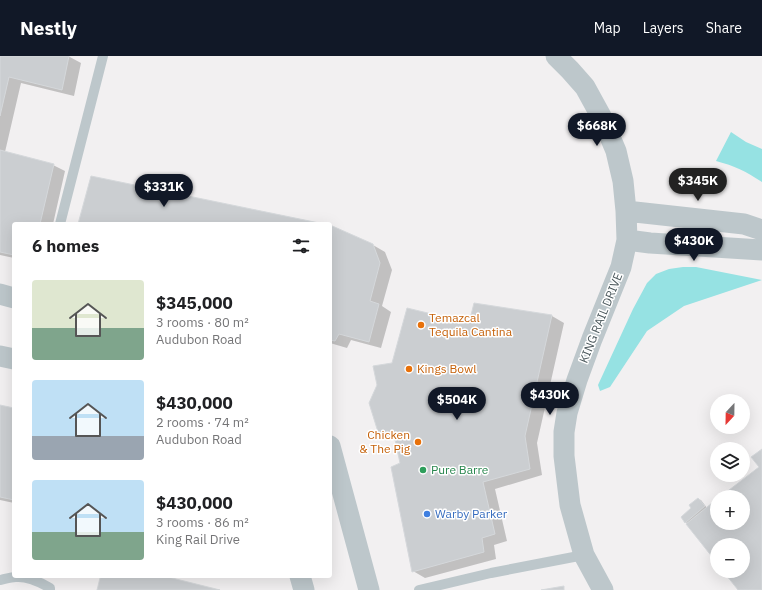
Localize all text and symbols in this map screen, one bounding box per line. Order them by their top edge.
text: Nestly [20,16,77,40]
text: Map [594,19,621,37]
text: Layers [643,19,684,37]
text: Share [706,19,742,37]
pin: $668K [569,113,625,147]
text: $668K [577,117,617,134]
pin: $345K [670,168,726,202]
text: $345K [678,172,718,189]
pin: $331K [136,174,192,208]
text: $331K [144,178,184,195]
pin: $430K [666,228,722,262]
text: $430K [674,232,714,249]
text: 6 homes [32,235,99,257]
icon: filters [290,235,312,257]
street label: KING RAIL DRIVE [576,271,625,365]
text: $345,000 [156,292,233,314]
icon: home [64,296,112,344]
place label: Temazcal Tequila Cantina [429,310,513,339]
text: 3 rooms · 80 m² [156,314,249,331]
marker: Temazcal Tequila Cantina [416,320,426,330]
text: Audubon Road [156,331,242,348]
place label: Kings Bowl [417,361,476,376]
marker: Kings Bowl [404,364,414,374]
pin: $430K [522,382,578,416]
text: $430K [530,386,570,403]
pin: $504K [429,387,485,421]
text: $504K [437,391,477,408]
text: $430,000 [156,392,233,414]
north arrow [710,394,750,434]
map controls [710,394,750,578]
icon: home [64,396,112,444]
text: 2 rooms · 74 m² [156,414,249,431]
place label: Chicken & The Pig [359,427,411,456]
text: Audubon Road [156,431,242,448]
marker: Chicken & The Pig [413,437,423,447]
button: layers [710,442,750,482]
place label: Pure Barre [431,462,489,477]
marker: Pure Barre [418,465,428,475]
button: + [710,490,750,530]
text: $430,000 [156,492,233,514]
icon: home [64,496,112,544]
place label: Warby Parker [435,506,508,521]
marker: Warby Parker [422,509,432,519]
text: 3 rooms · 86 m² [156,514,249,531]
text: King Rail Drive [156,531,240,548]
button: − [710,538,750,578]

